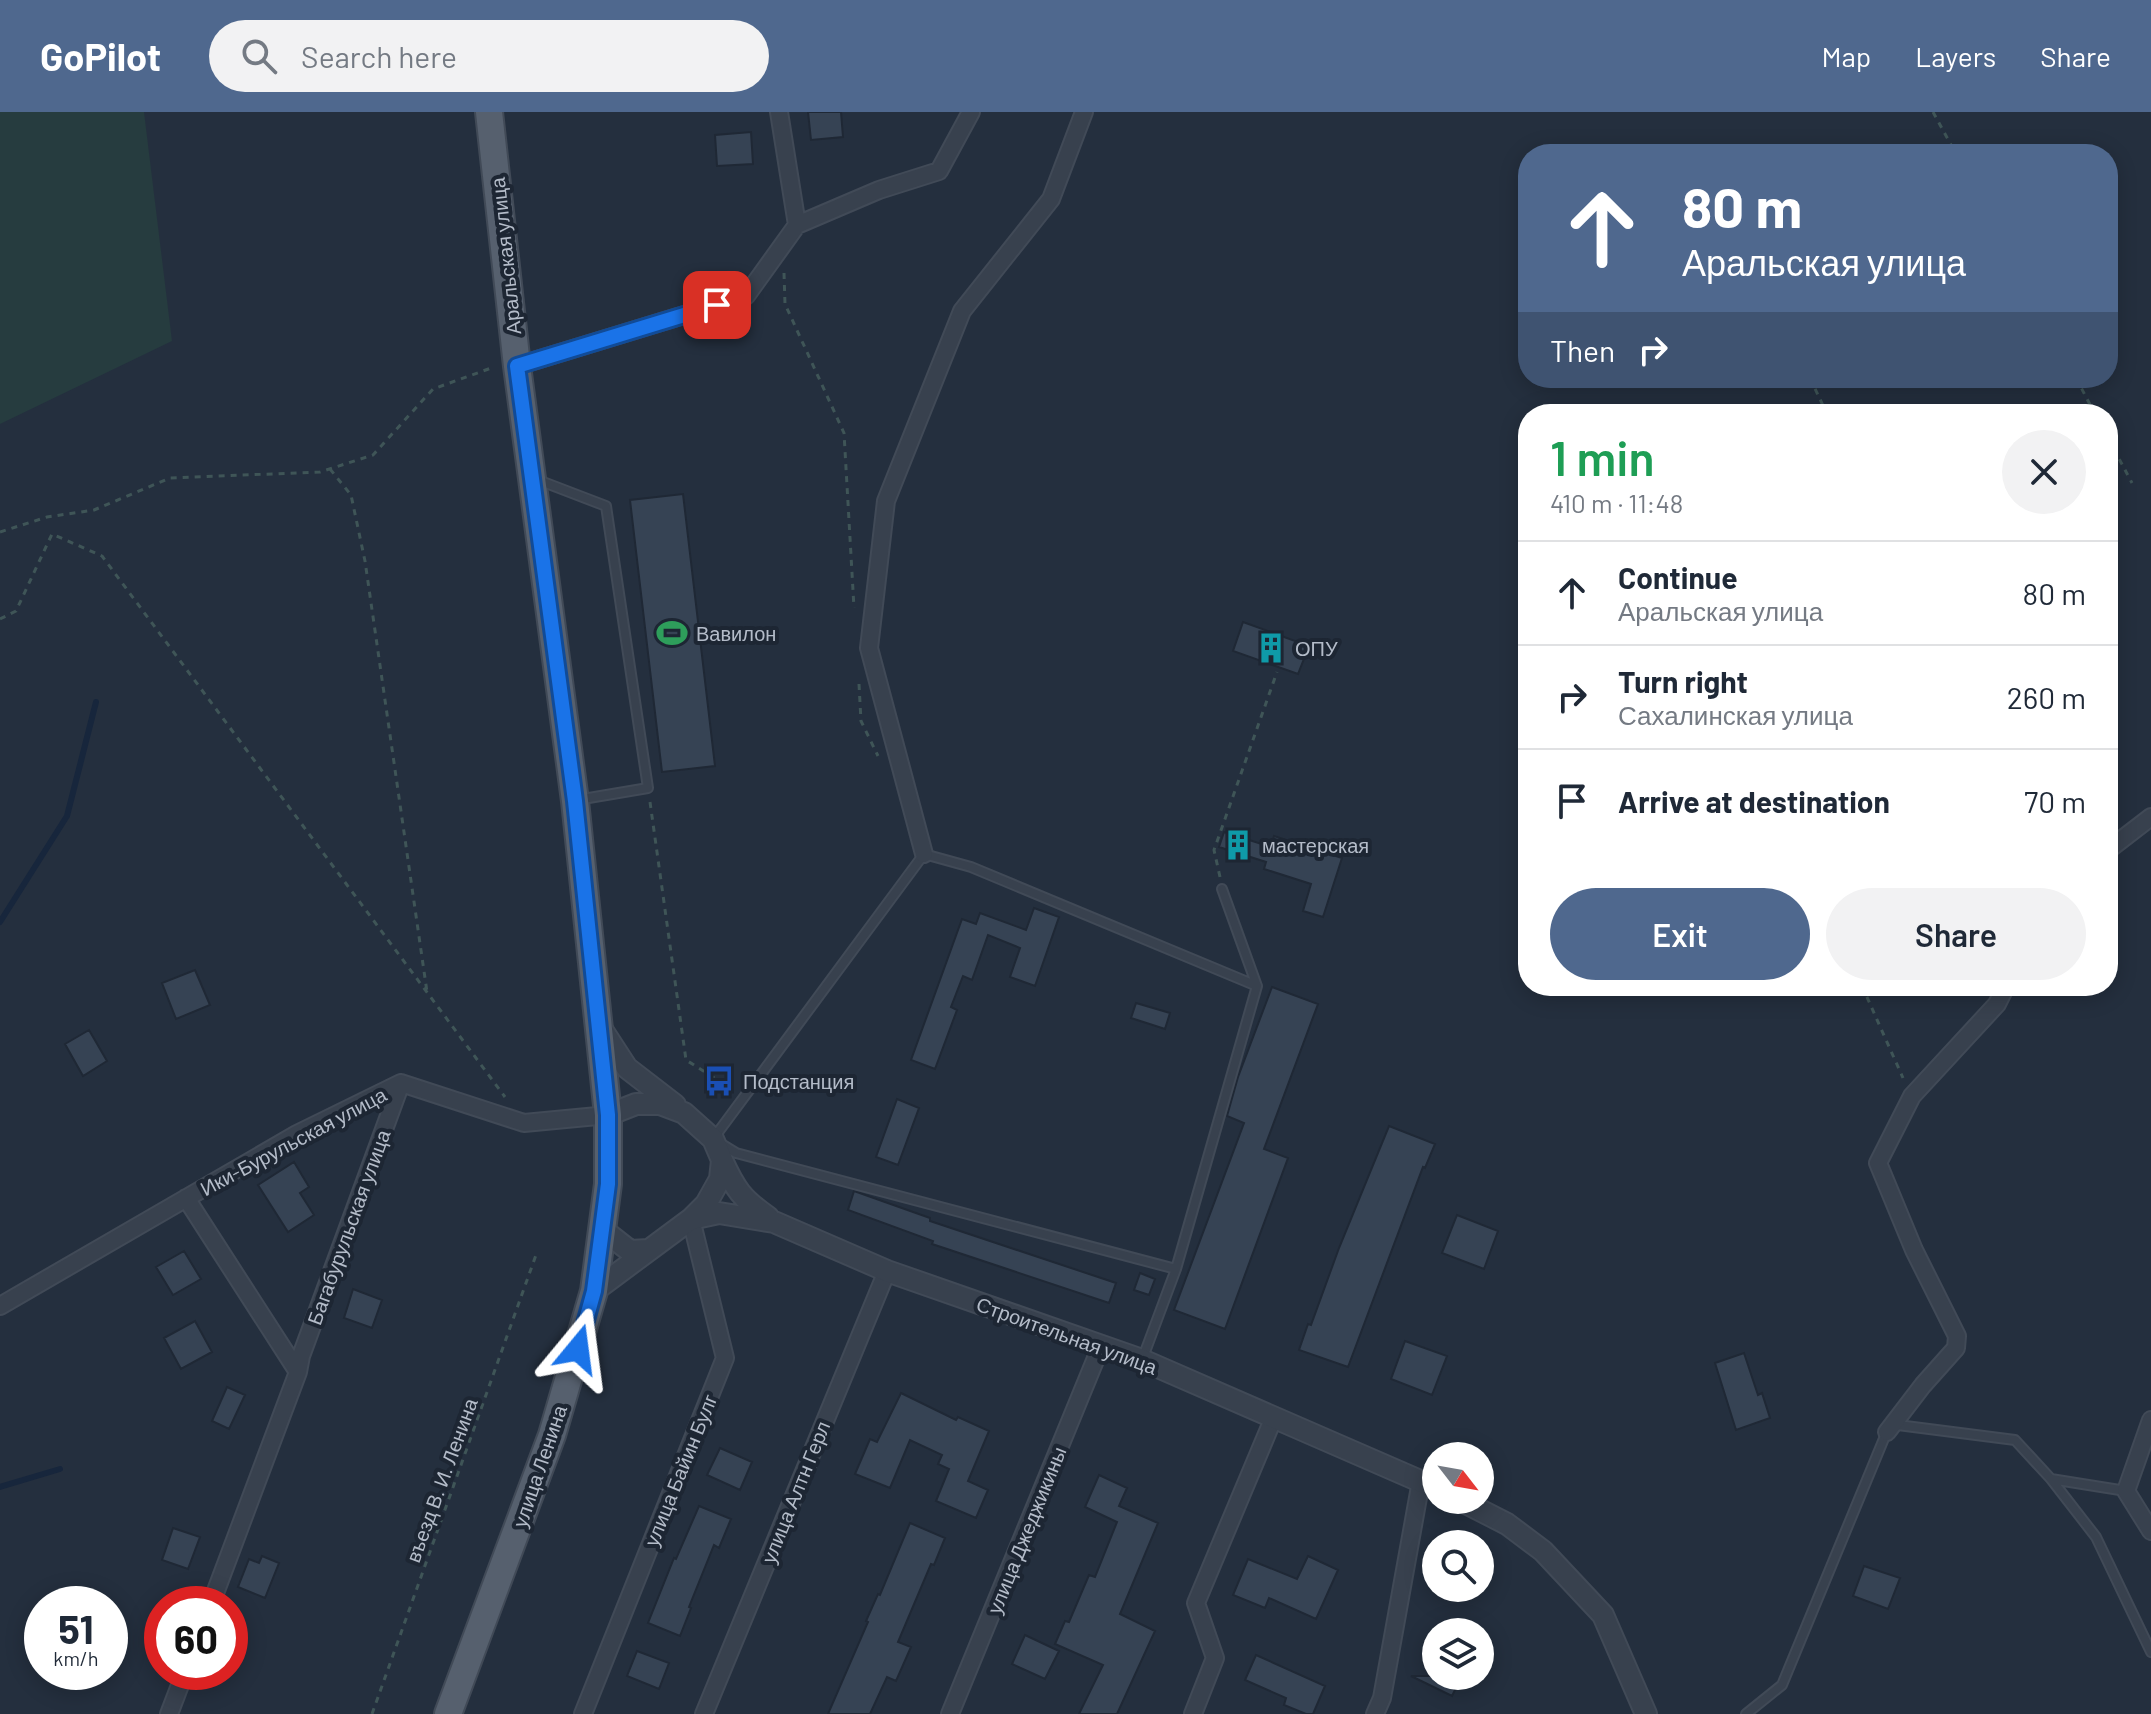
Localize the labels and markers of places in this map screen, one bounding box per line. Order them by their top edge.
pin [683,271,751,339]
sports icon: Вавилон [655,616,689,650]
place label: Вавилон [696,621,776,645]
building icon: ОПУ [1254,631,1288,665]
place label: ОПУ [1295,636,1338,660]
building icon: мастерская [1221,828,1255,862]
place label: мастерская [1262,833,1369,857]
bus stop icon: Подстанция [702,1064,736,1098]
place label: Подстанция [743,1069,854,1093]

